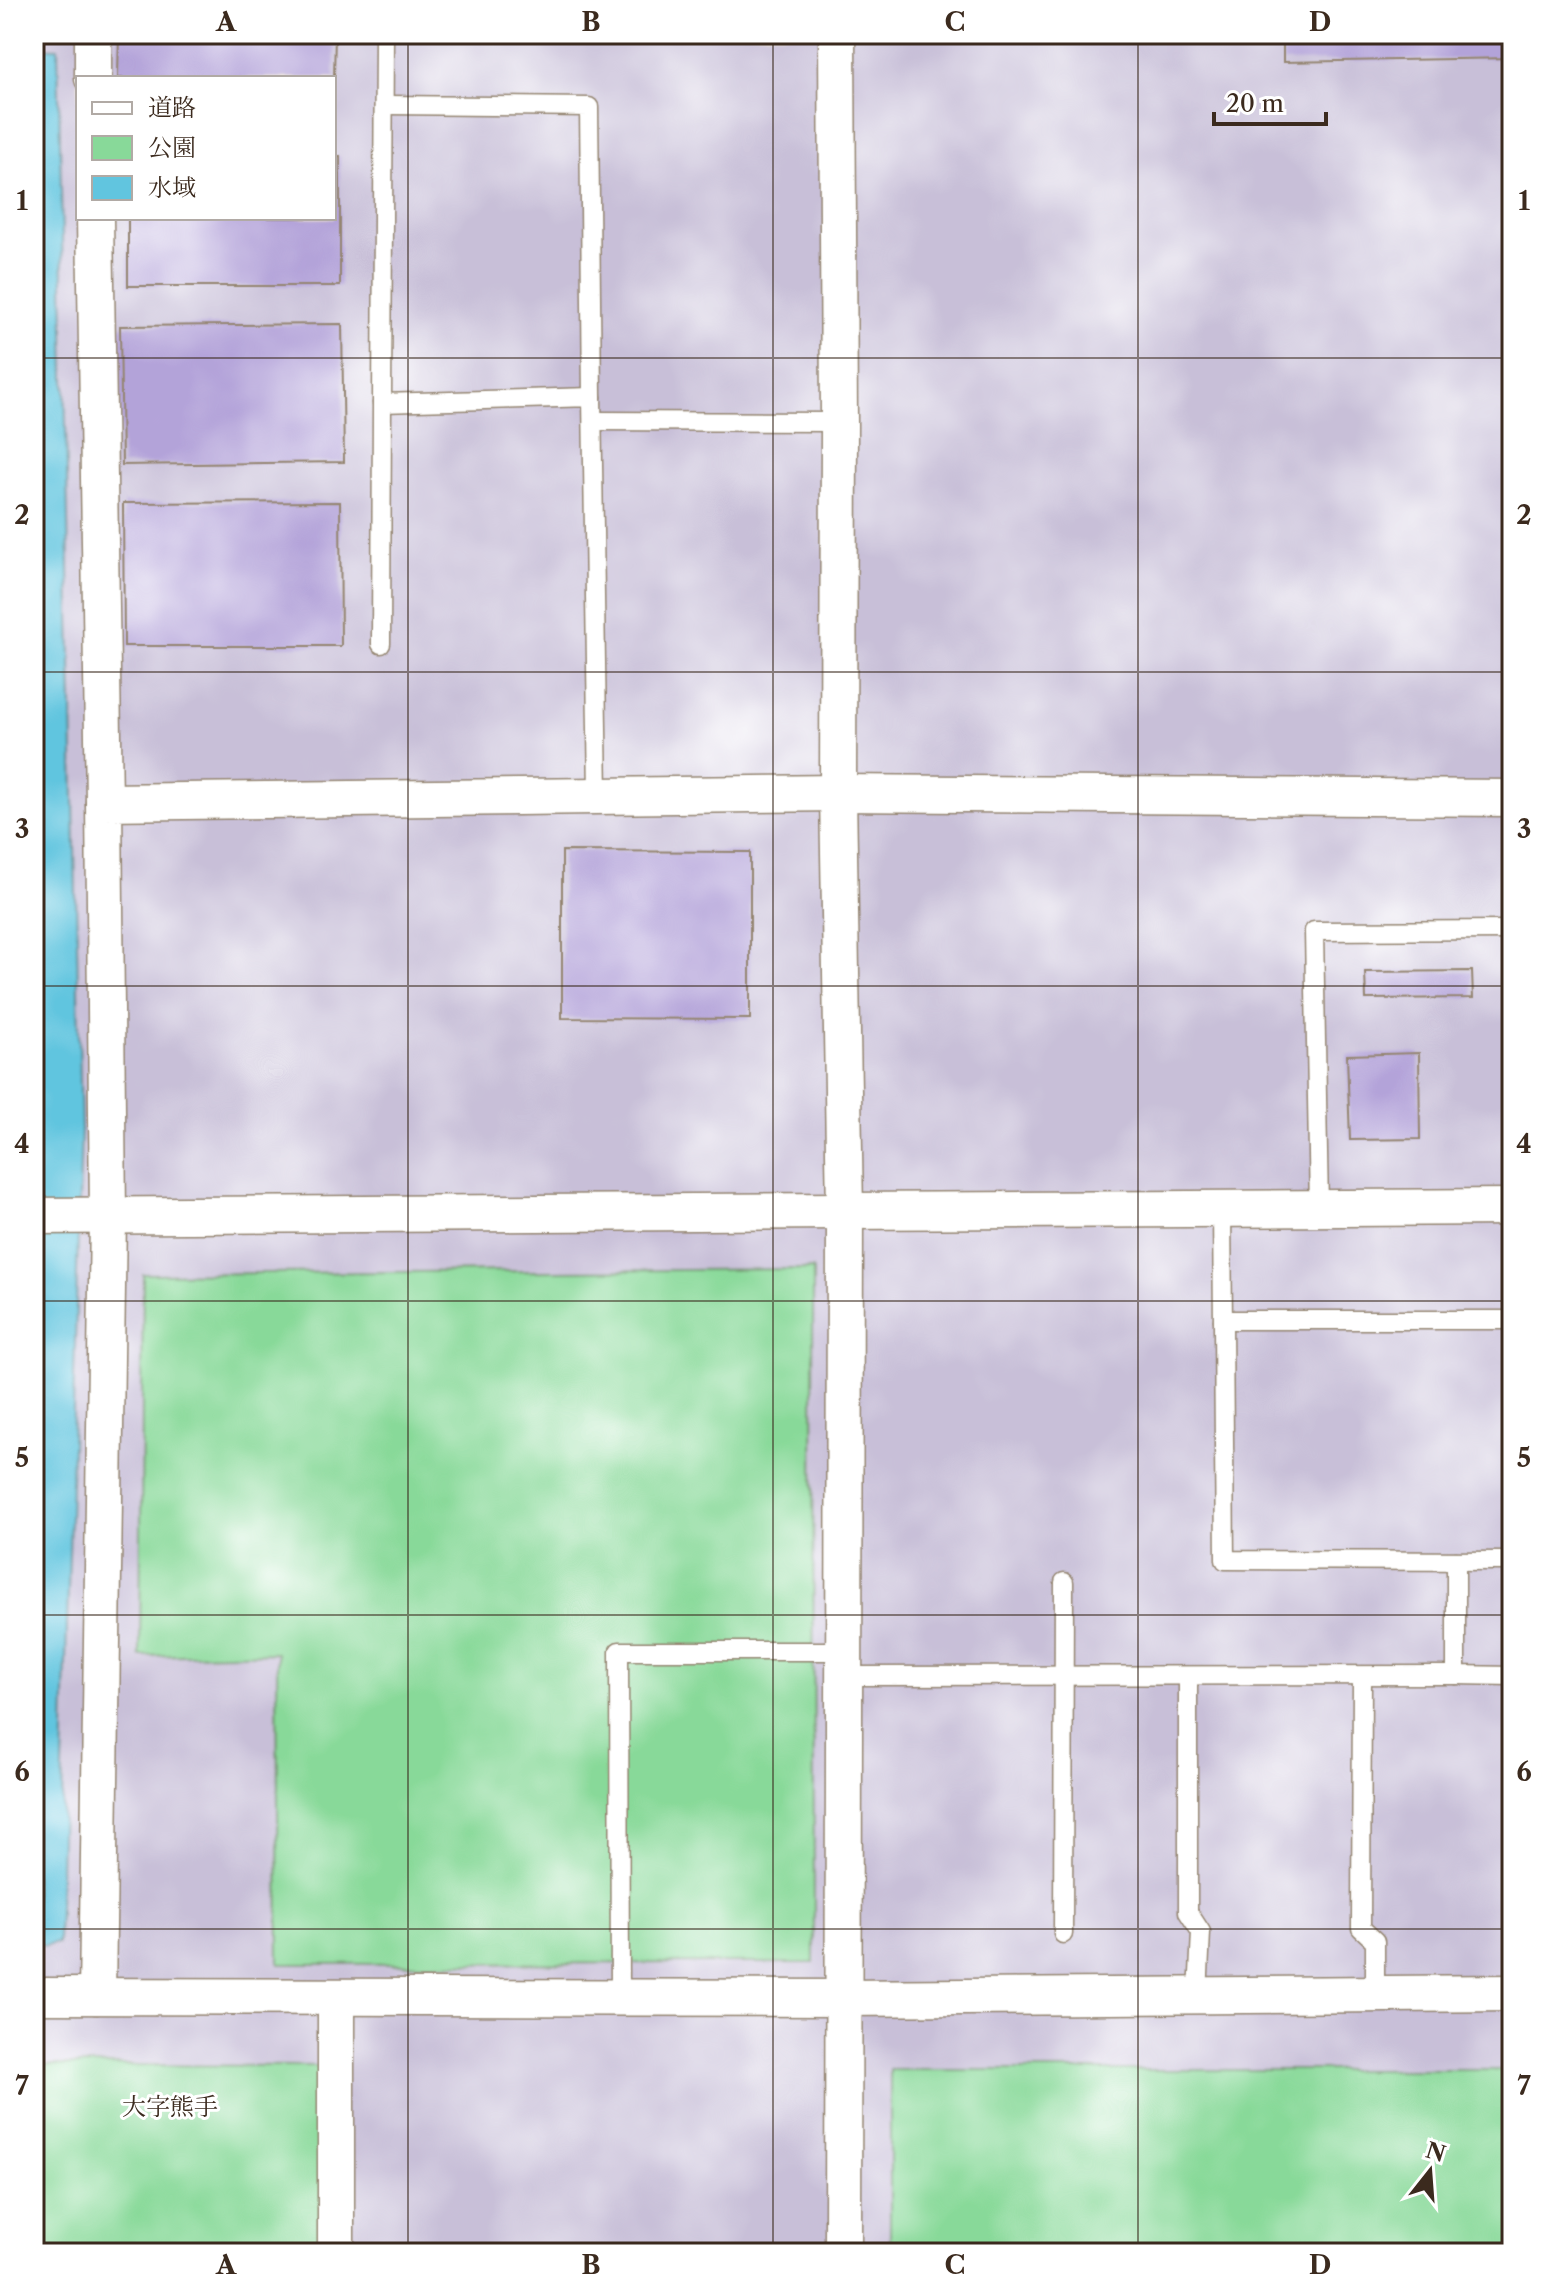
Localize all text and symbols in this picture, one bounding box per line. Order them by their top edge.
text: A [215,6,237,38]
text: B [581,6,601,38]
text: C [945,6,965,38]
text: D [1309,6,1331,38]
legend [76,76,336,220]
scale bar [1214,76,1326,126]
text: 20 m [1226,89,1284,118]
text: 道路 [148,93,196,122]
text: 公園 [148,133,196,162]
text: 水域 [148,173,196,202]
text: 1 [16,185,28,217]
text: 1 [1518,185,1530,217]
text: 2 [14,499,30,531]
text: 2 [1516,499,1532,531]
text: 3 [15,813,29,845]
text: 3 [1517,813,1531,845]
text: 4 [14,1128,30,1160]
text: 4 [1516,1128,1532,1160]
text: 5 [15,1442,29,1474]
text: 5 [1517,1442,1531,1474]
text: 6 [14,1756,30,1788]
text: 6 [1516,1756,1532,1788]
text: 7 [15,2070,29,2102]
text: 7 [1517,2070,1531,2102]
district label: 大字熊手 [122,2092,218,2121]
north arrow [1390,2131,1470,2211]
text: N [1423,2137,1449,2168]
text: A [215,2249,237,2281]
text: B [581,2249,601,2281]
text: C [945,2249,965,2281]
text: D [1309,2249,1331,2281]

